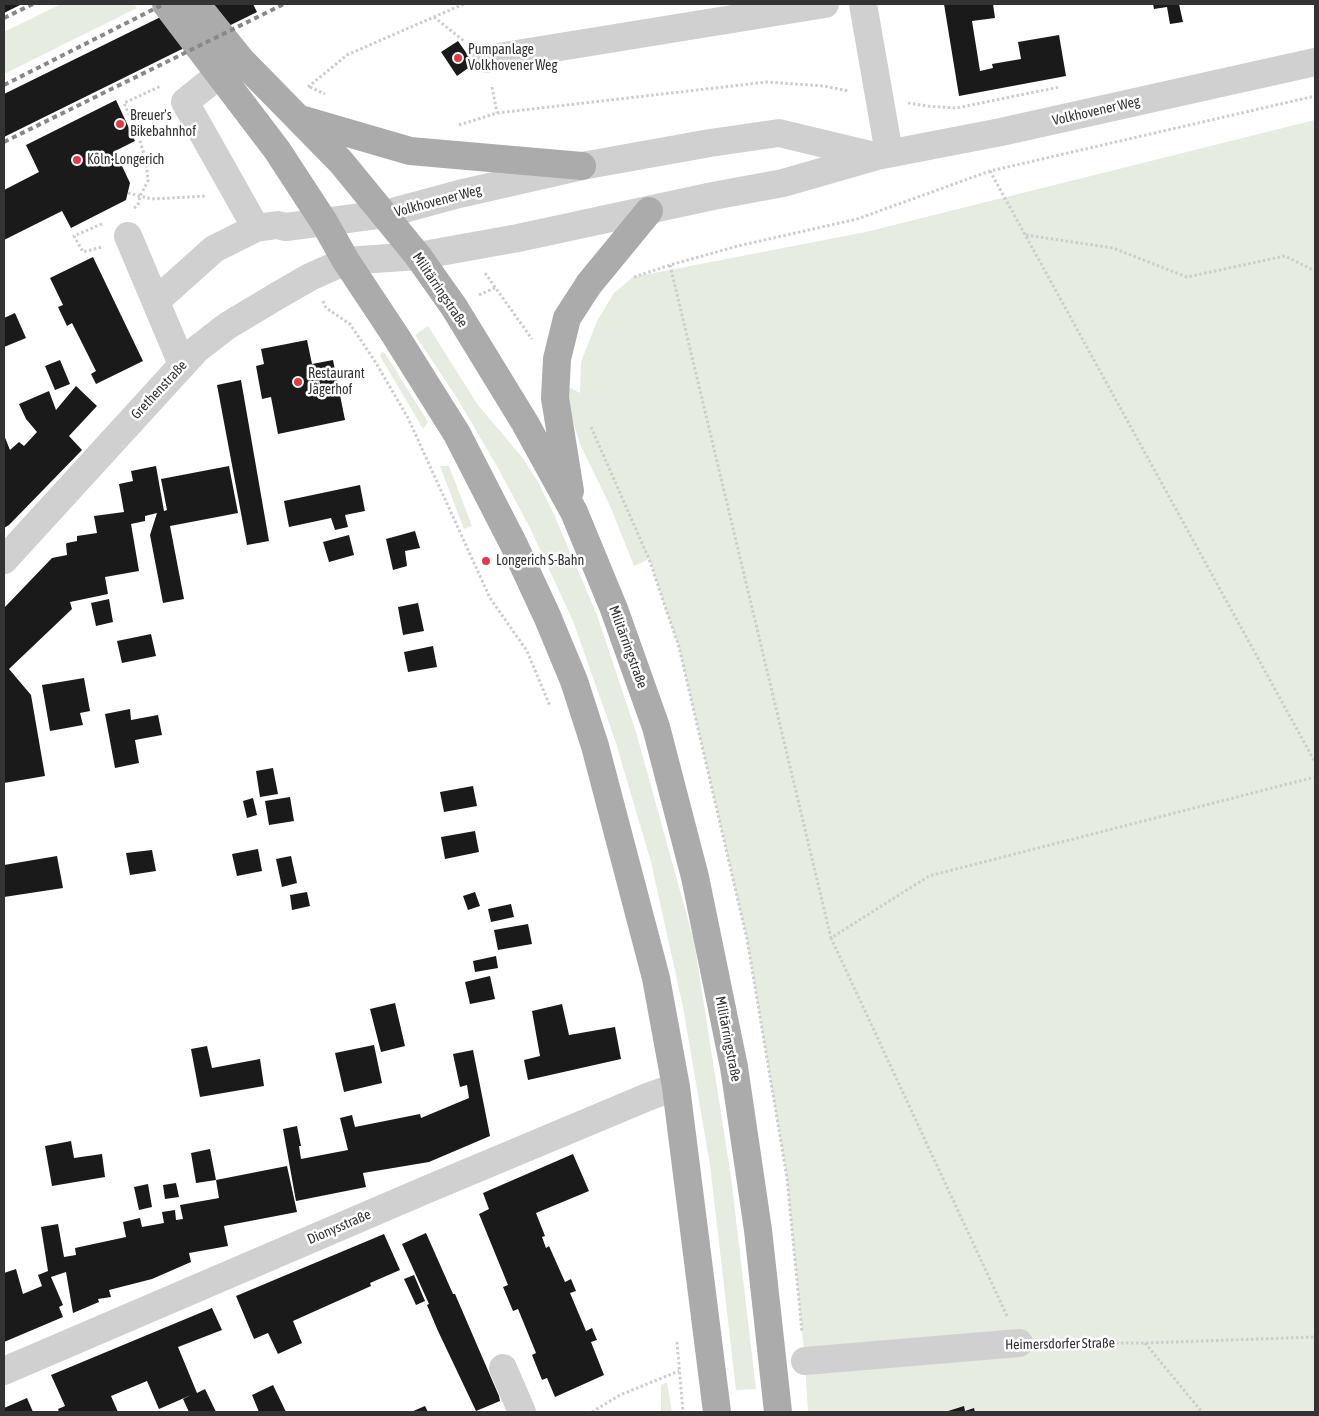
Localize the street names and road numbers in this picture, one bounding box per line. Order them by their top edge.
street label: Volkhovener Weg [1051,93,1141,129]
street label: Volkhovener Weg [393,181,483,221]
street label: Militärringstraße [409,249,471,331]
street label: Grethenstraße [128,357,190,423]
street label: Militärringstraße [605,603,651,691]
street label: Militärringstraße [711,995,745,1083]
street label: Dionysstraße [305,1206,373,1248]
street label: Heimersdorfer Straße [1005,1335,1115,1353]

